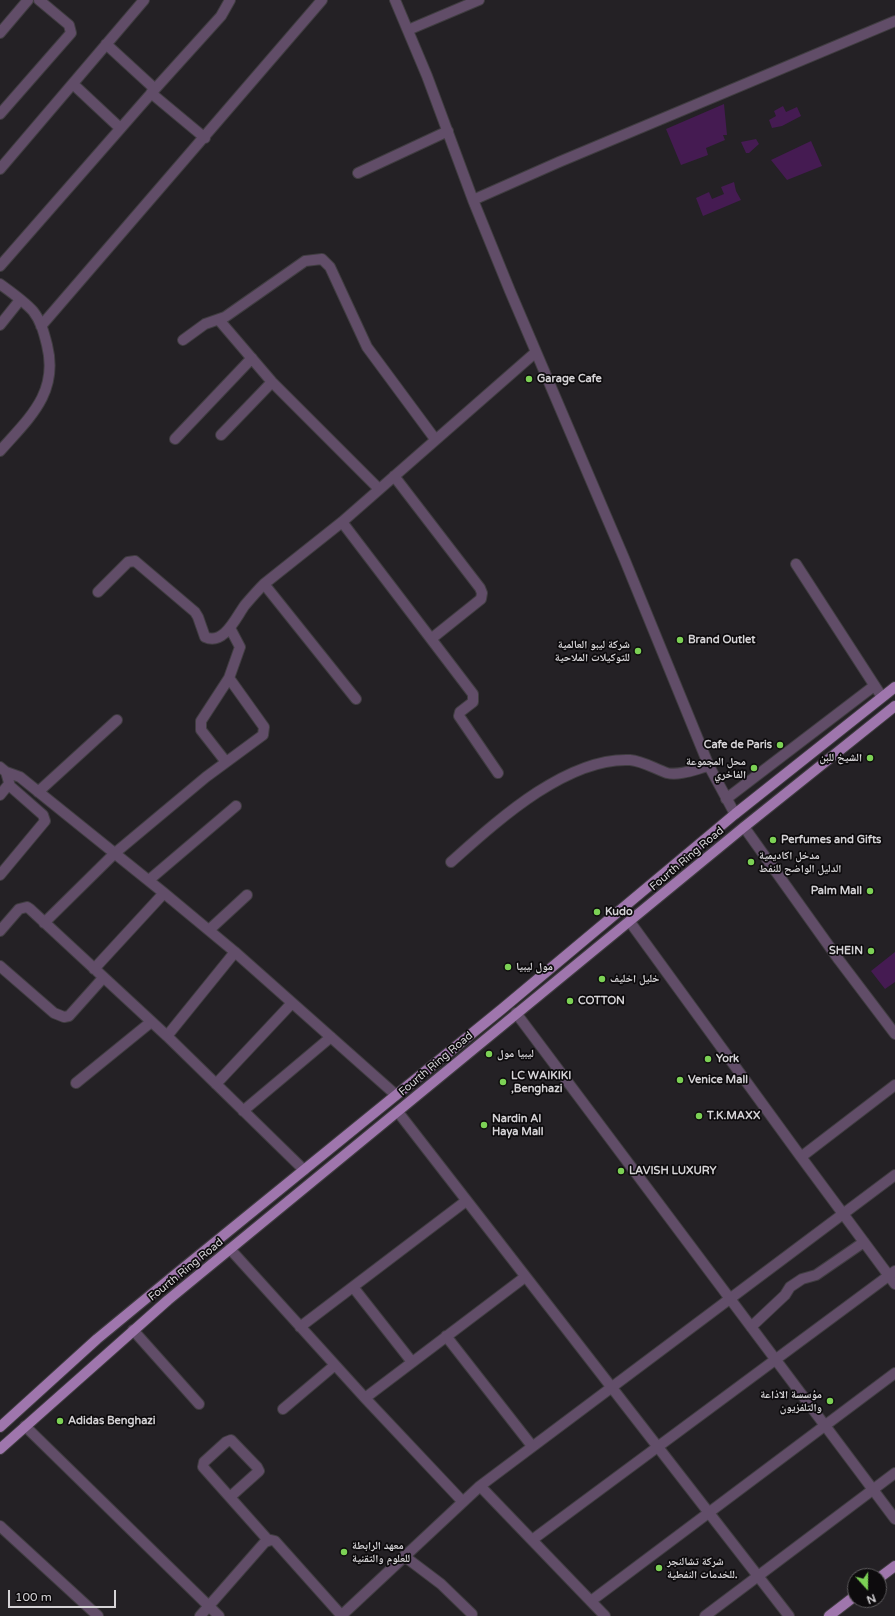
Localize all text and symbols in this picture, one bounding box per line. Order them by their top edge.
place label: Garage Cafe [537,372,602,386]
marker: Garage Cafe [524,374,534,384]
place label: Brand Outlet [688,633,755,647]
marker: Brand Outlet [675,635,685,645]
place label: شركة ليبو العالمية للتوكيلات الملاحية [555,638,630,664]
marker: شركة ليبو العالمية للتوكيلات الملاحية [633,646,643,656]
place label: Cafe de Paris [704,738,772,752]
marker: Cafe de Paris [775,740,785,750]
place label: الشيخ للبن [819,751,862,765]
marker: الشيخ للبن [865,753,875,763]
place label: محل المجموعة الفاخري [686,755,746,781]
marker: محل المجموعة الفاخري [749,763,759,773]
street label: Fourth Ring Road [647,824,727,894]
place label: Perfumes and Gifts [781,833,881,847]
marker: Perfumes and Gifts [768,835,778,845]
place label: مدخل اكاديمية الدليل الواضح للنفط [759,849,841,875]
marker: مدخل اكاديمية الدليل الواضح للنفط [746,857,756,867]
place label: Palm Mall [811,884,862,898]
marker: Palm Mall [865,886,875,896]
place label: Kudo [605,905,633,919]
marker: Kudo [592,907,602,917]
place label: SHEIN [829,944,863,958]
marker: SHEIN [866,946,876,956]
place label: مول ليبيا [516,960,553,974]
marker: مول ليبيا [503,962,513,972]
place label: خليل اخليف [610,972,660,986]
marker: خليل اخليف [597,974,607,984]
place label: COTTON [578,994,625,1008]
marker: COTTON [565,996,575,1006]
street label: Fourth Ring Road [396,1029,476,1099]
place label: ليبيا مول [497,1047,534,1061]
marker: ليبيا مول [484,1049,494,1059]
place label: York [716,1052,739,1066]
marker: York [703,1054,713,1064]
place label: LC WAIKIKI ,Benghazi [511,1069,571,1095]
place label: Venice Mall [688,1073,748,1087]
marker: Venice Mall [675,1075,685,1085]
marker: LC WAIKIKI ,Benghazi [498,1077,508,1087]
place label: T.K.MAXX [707,1109,760,1123]
marker: T.K.MAXX [694,1111,704,1121]
place label: Nardin Al Haya Mall [492,1112,544,1138]
marker: Nardin Al Haya Mall [479,1120,489,1130]
place label: LAVISH LUXURY [629,1164,717,1178]
marker: LAVISH LUXURY [616,1166,626,1176]
street label: Fourth Ring Road [146,1236,226,1304]
place label: مؤسسة الاذاعة والتلفزيون [760,1388,822,1414]
marker: مؤسسة الاذاعة والتلفزيون [825,1396,835,1406]
place label: Adidas Benghazi [68,1414,156,1428]
marker: Adidas Benghazi [55,1416,65,1426]
place label: معهد الرابطة للعلوم والتقنية [352,1539,410,1565]
marker: معهد الرابطة للعلوم والتقنية [339,1547,349,1557]
place label: شركة تشالنجر للخدمات النفطية. [667,1555,738,1581]
marker: شركة تشالنجر للخدمات النفطية. [654,1563,664,1573]
north arrow [847,1568,887,1608]
scale bar [10,1582,118,1608]
text: 100 m [15,1590,52,1604]
text: N [865,1591,878,1606]

